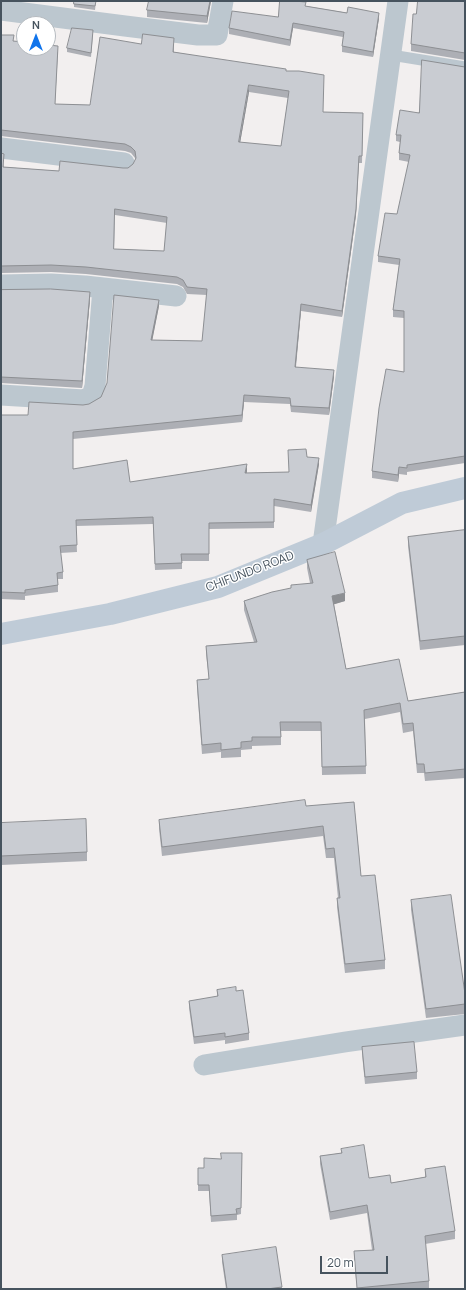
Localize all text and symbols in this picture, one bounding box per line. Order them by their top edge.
north arrow [16,16,56,56]
text: N [32,17,40,32]
street label: CHIFUNDO ROAD [204,549,296,595]
scale bar [322,1248,390,1274]
text: 20 m [327,1254,354,1271]

